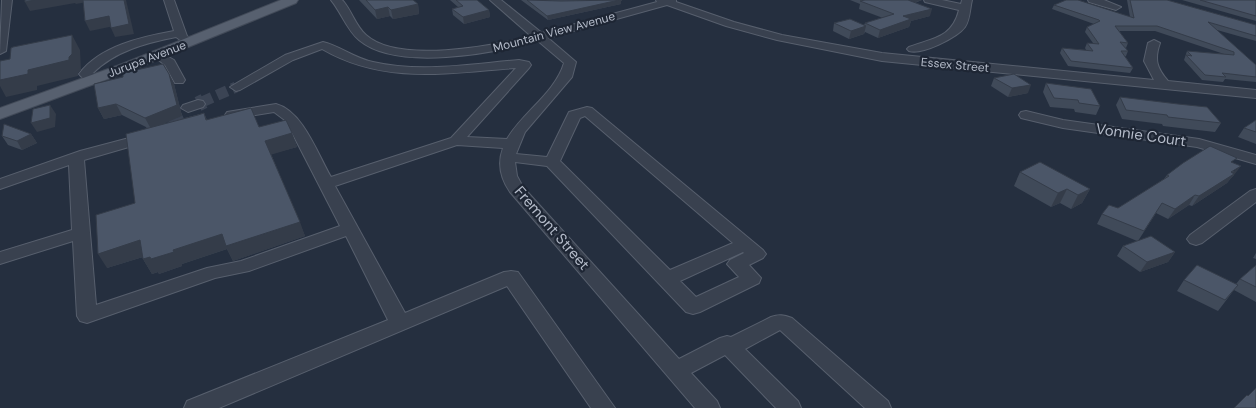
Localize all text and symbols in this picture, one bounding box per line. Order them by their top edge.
street label: Mountain View Avenue [491,8,617,56]
street label: Jurupa Avenue [106,37,188,81]
street label: Essex Street [920,54,990,76]
street label: Vonnie Court [1095,119,1188,151]
street label: Fremont Street [510,182,594,274]

